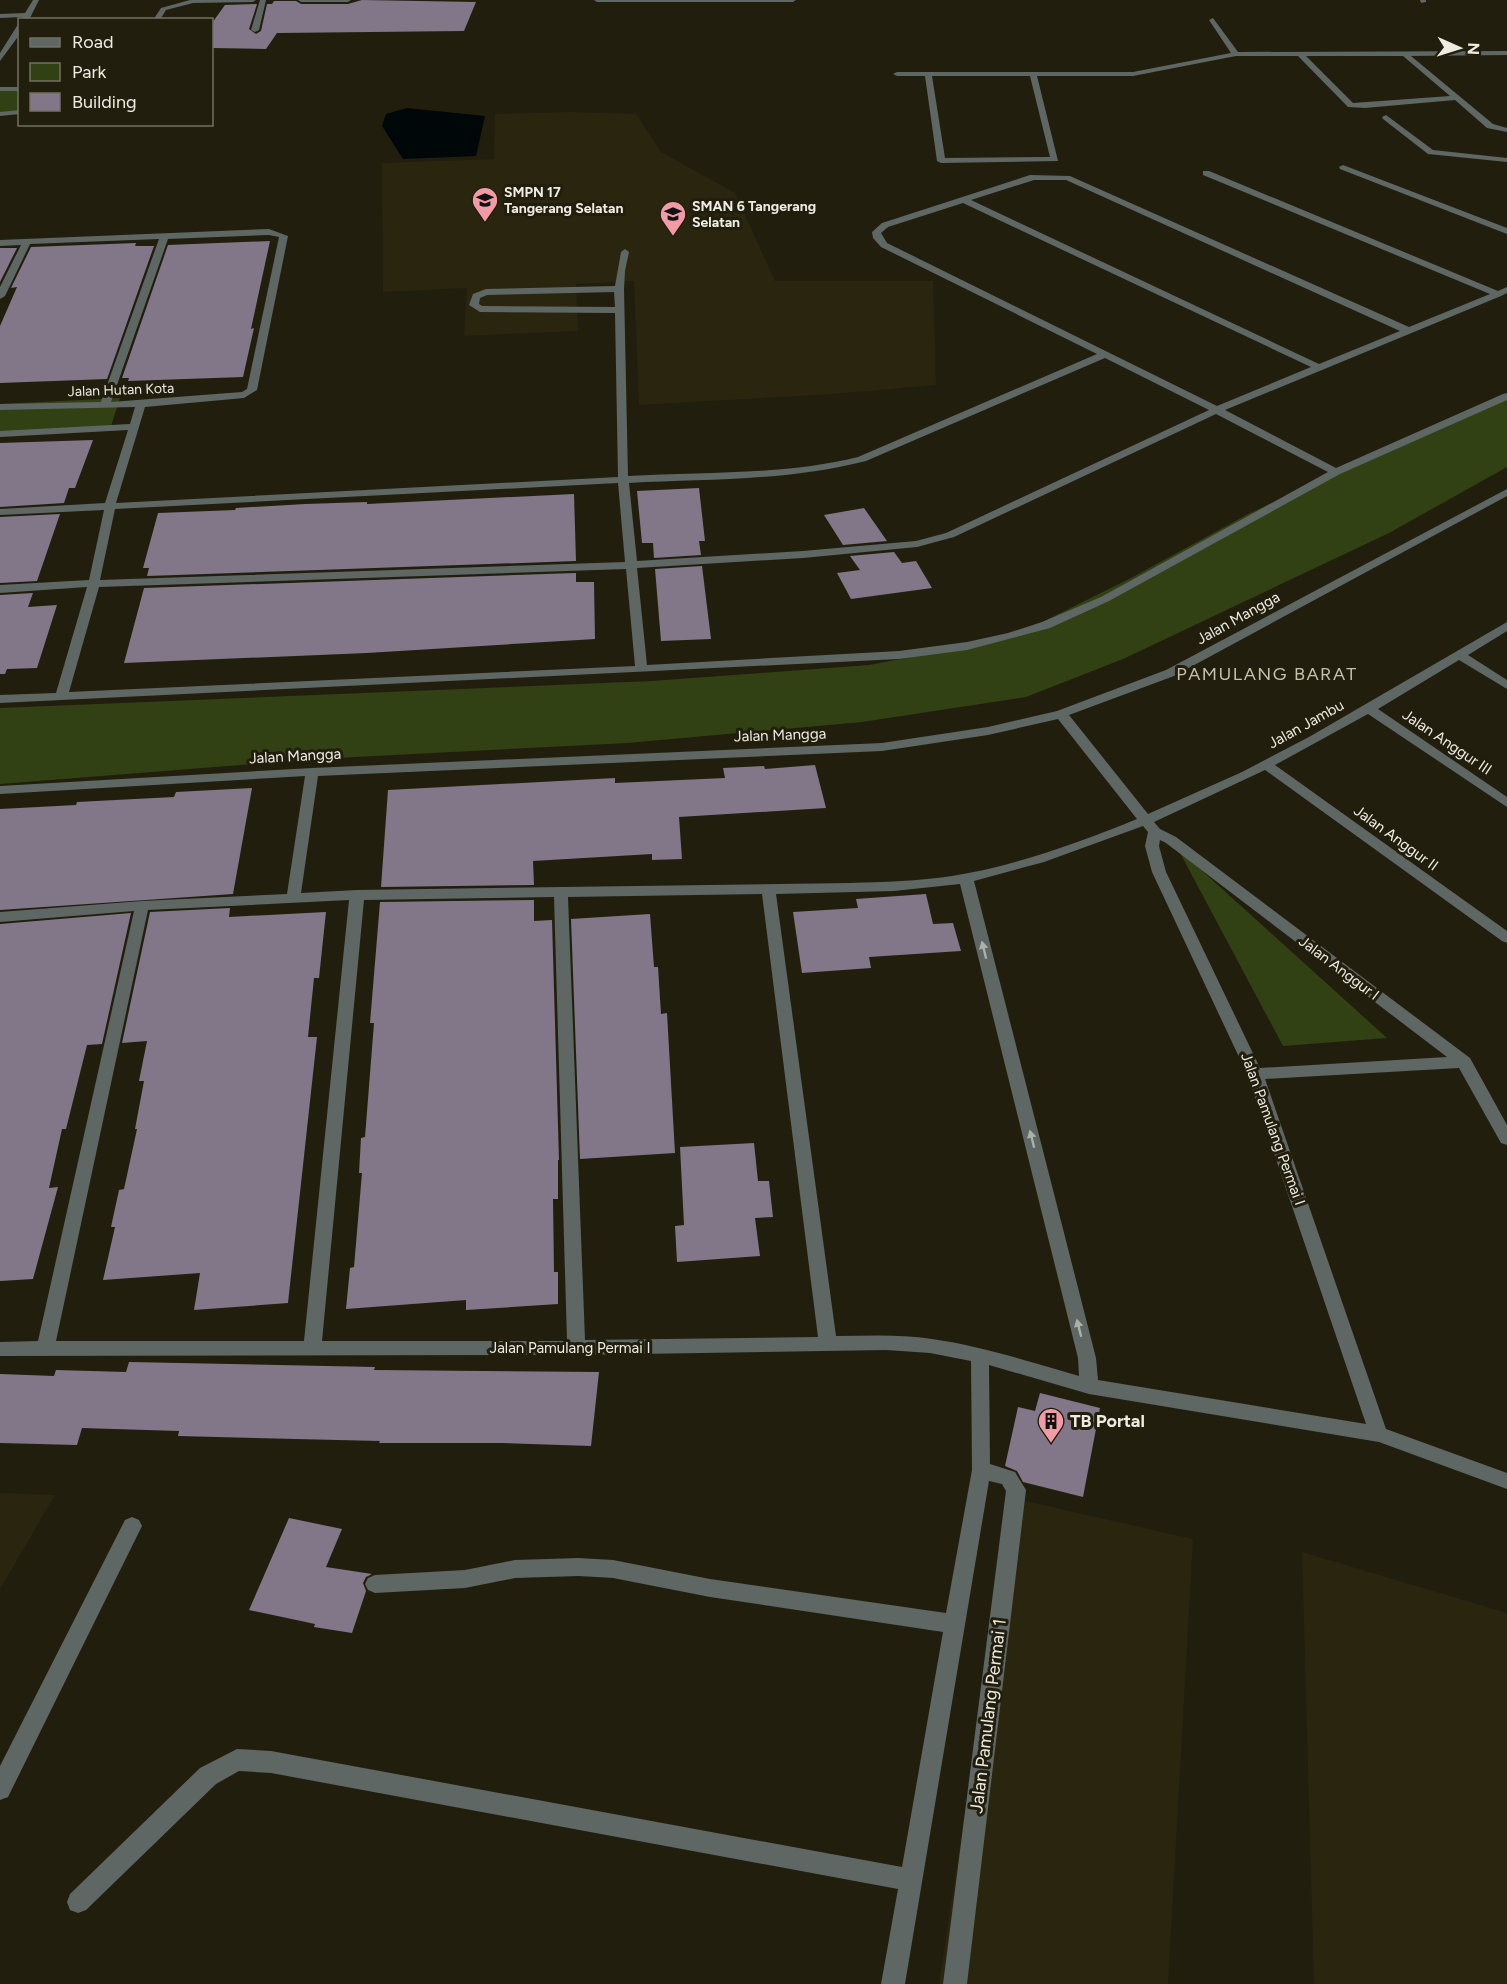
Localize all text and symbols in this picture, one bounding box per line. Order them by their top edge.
legend [18,18,213,126]
north arrow [1429,18,1489,78]
text: Road [72,31,113,53]
text: N [1464,42,1483,55]
text: Park [72,61,107,83]
text: Building [72,91,137,113]
place label: SMPN 17 Tangerang Selatan [504,184,623,217]
school or university icon: SMPN 17 Tangerang Selatan [470,185,500,223]
place label: SMAN 6 Tangerang Selatan [692,198,816,231]
school or university icon: SMAN 6 Tangerang Selatan [658,199,688,237]
street label: Jalan Hutan Kota [67,380,175,400]
street label: Jalan Mangga [1193,588,1283,648]
district label: PAMULANG BARAT [1176,663,1358,685]
street label: Jalan Jambu [1265,696,1347,752]
street label: Jalan Anggur III [1399,705,1495,779]
street label: Jalan Mangga [734,724,826,746]
street label: Jalan Mangga [248,745,342,767]
street label: Jalan Anggur II [1350,801,1442,875]
street label: Jalan Anggur I [1295,932,1383,1004]
one-way arrow [978,941,988,959]
street label: Jalan Pamulang Permai I [1237,1050,1309,1208]
one-way arrow [1026,1130,1036,1148]
one-way arrow [1074,1319,1084,1337]
street label: Jalan Pamulang Permai I [489,1339,651,1357]
building icon: TB Portal [1036,1406,1066,1444]
place label: TB Portal [1070,1410,1145,1432]
street label: Jalan Pamulang Permai 1 [965,1617,1011,1815]

